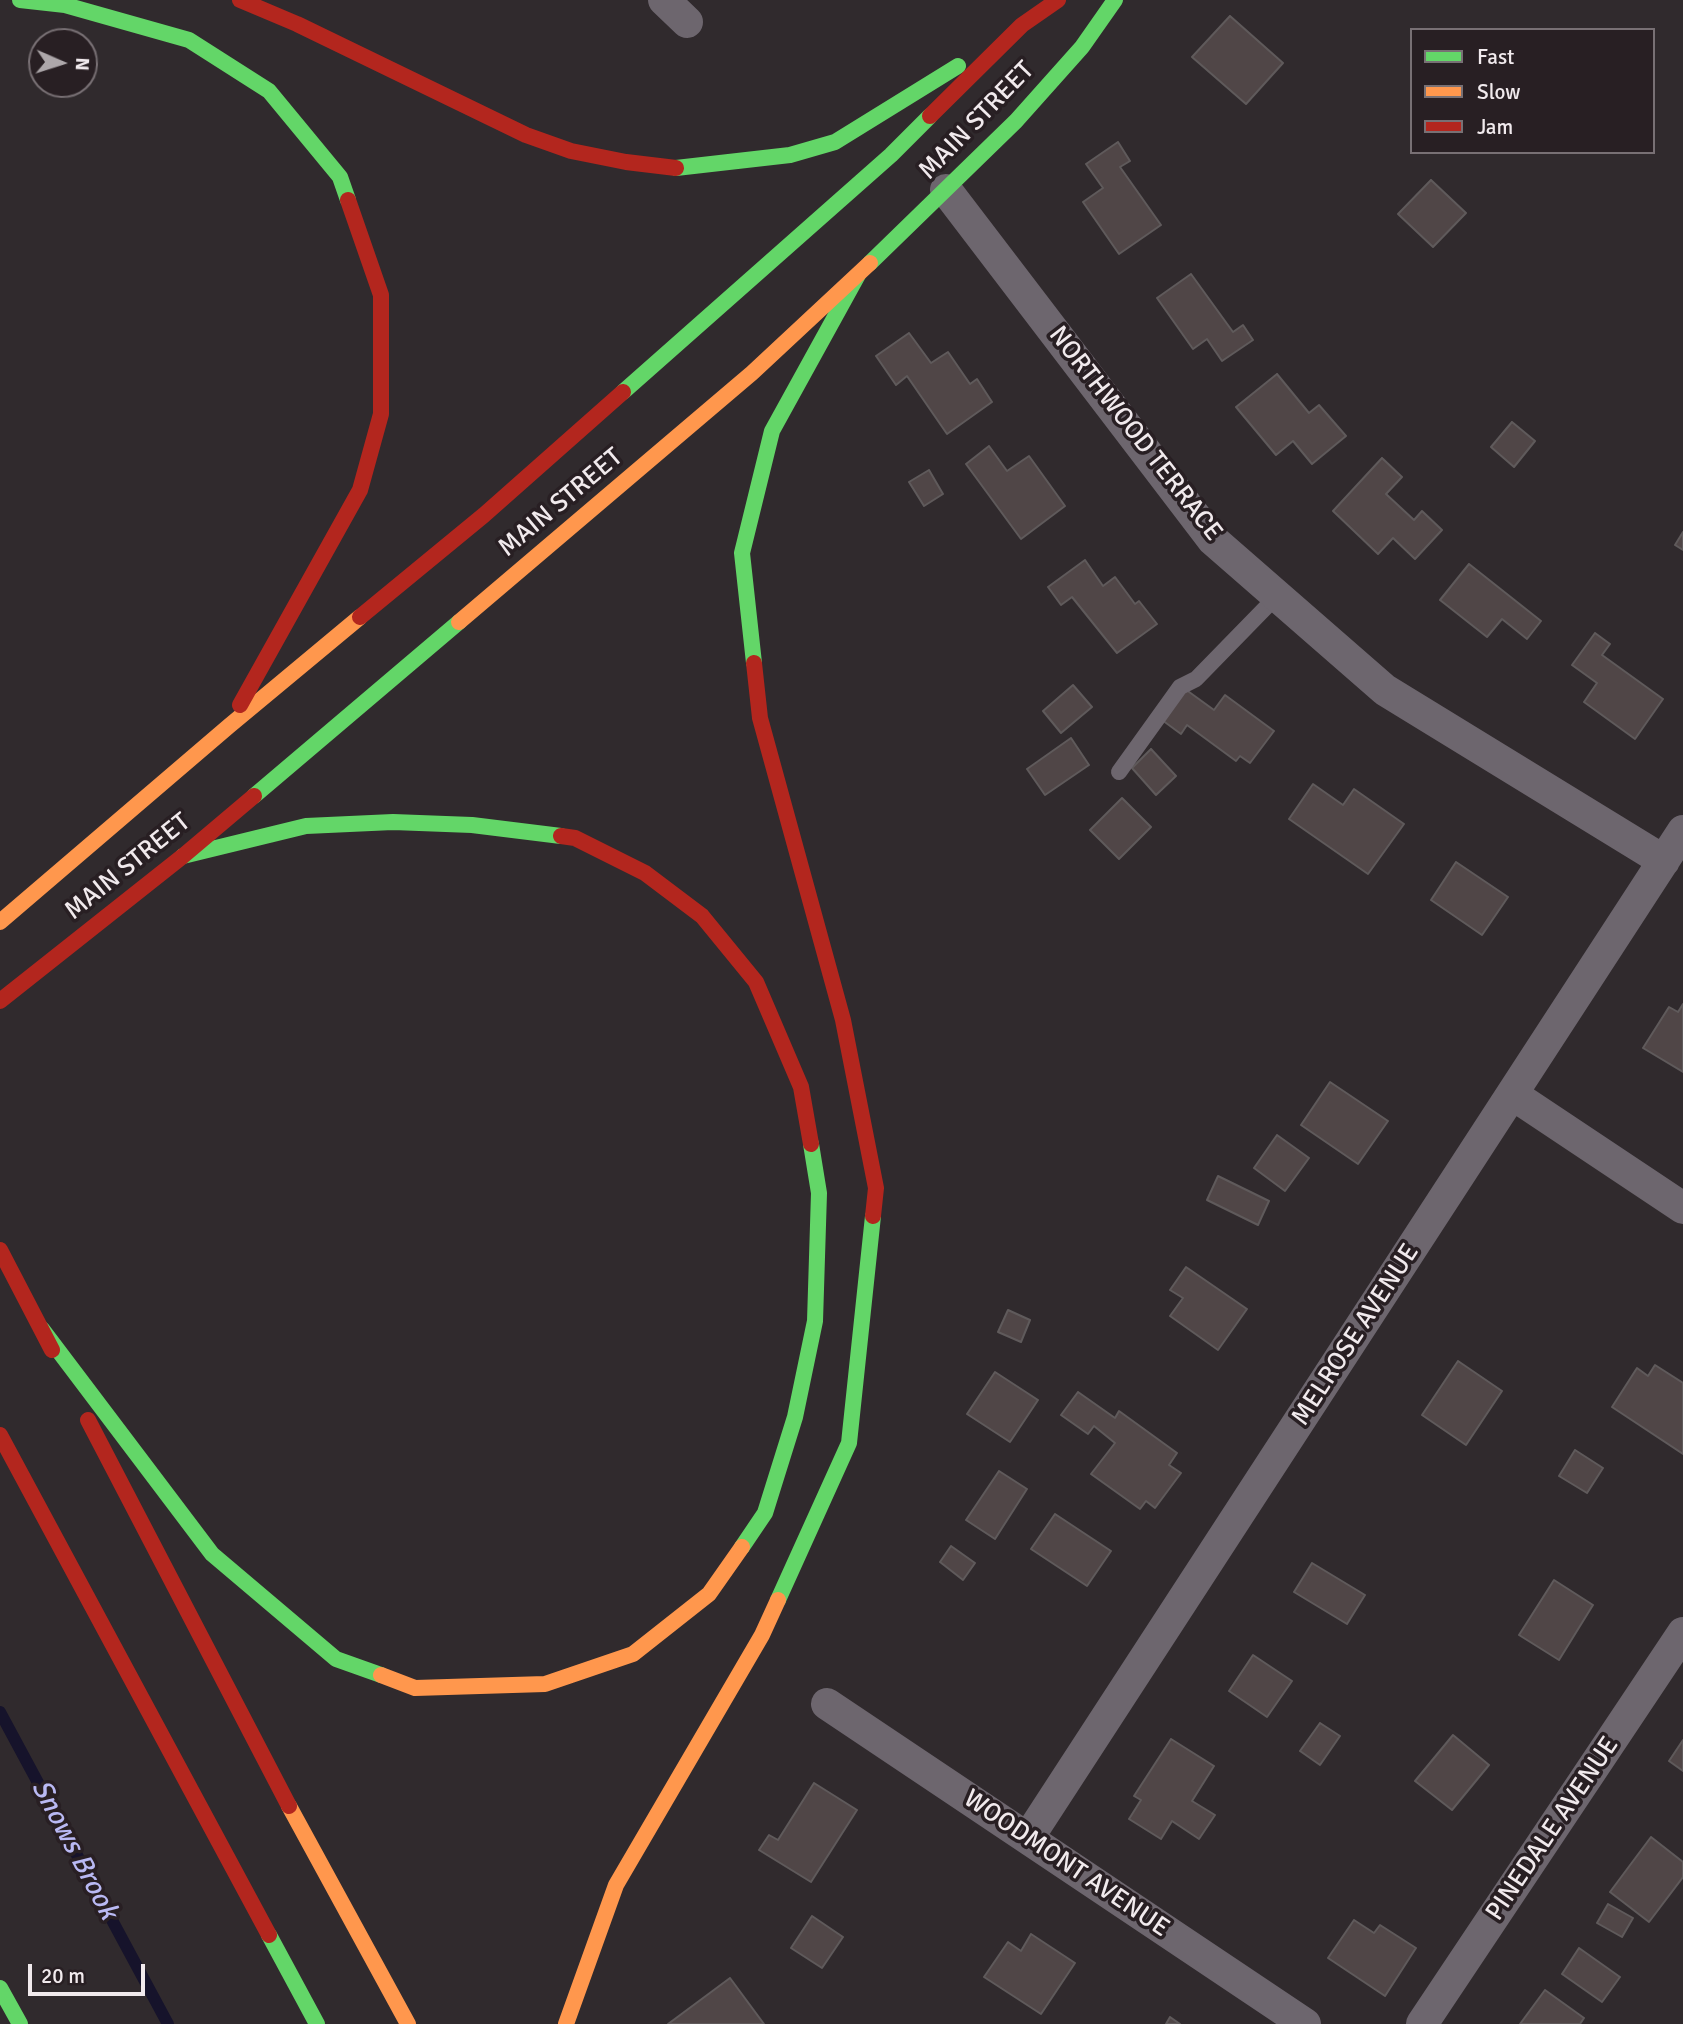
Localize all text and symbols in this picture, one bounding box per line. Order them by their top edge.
north arrow [28,28,98,98]
legend [1410,28,1655,154]
text: Fast [1477,44,1514,70]
street label: MAIN STREET [913,55,1041,187]
text: N [70,57,94,71]
text: Slow [1477,79,1521,105]
text: Jam [1477,114,1513,140]
street label: NORTHWOOD TERRACE [1042,320,1228,548]
street label: MAIN STREET [493,442,629,564]
street label: MAIN STREET [59,807,197,927]
street label: MELROSE AVENUE [1286,1238,1426,1432]
street label: PINEDALE AVENUE [1480,1731,1626,1927]
water label: Snows Brook [23,1774,125,1926]
street label: WOODMONT AVENUE [957,1784,1175,1944]
scale bar [32,1951,149,1995]
text: 20 m [41,1963,85,1989]

